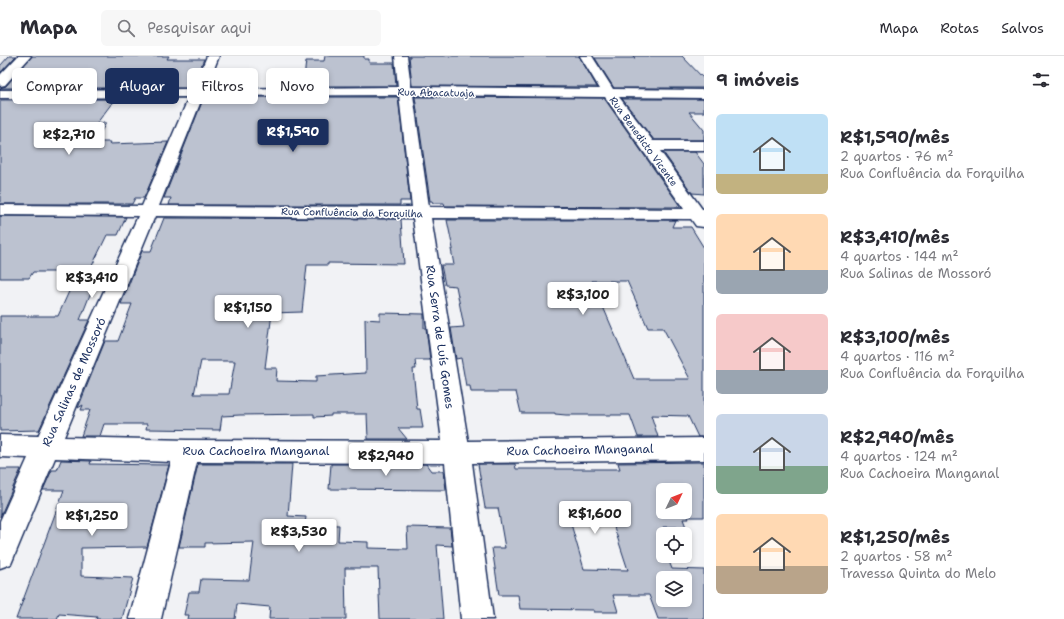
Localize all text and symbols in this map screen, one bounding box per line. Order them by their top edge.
search box [101,10,381,46]
text: Mapa [20,15,77,40]
icon: search [115,17,137,39]
text: Pesquisar aqui [147,18,251,38]
text: Mapa [879,19,918,37]
text: Rotas [940,19,979,37]
text: Salvos [1001,19,1044,37]
chip: Comprar [12,68,97,104]
chip: Alugar [105,68,179,104]
chip: Filtros [187,68,258,104]
chip: Novo [266,68,329,104]
text: 9 imóveis [716,69,799,91]
icon: filters [1030,69,1052,91]
street label: Rua Abacatuaja [397,85,475,100]
street label: Rua Benedicto Vicente [607,94,681,189]
pin: R$1,590 [256,119,330,153]
pin: R$2,710 [32,122,106,156]
text: R$1,590 [267,123,319,140]
text: R$2,710 [43,126,95,143]
text: R$1,590/mês [840,126,950,148]
icon: home [748,130,796,178]
text: 2 quartos · 76 m² [840,148,953,165]
text: Rua Confluência da Forquilha [840,165,1024,182]
street label: Rua Confluência da Forquilha [281,205,424,220]
text: R$3,410/mês [840,226,950,248]
icon: home [748,230,796,278]
text: 4 quartos · 144 m² [840,248,958,265]
street label: Rua Serra de Luís Gomes [422,264,458,410]
pin: R$3,410 [55,265,129,299]
text: Rua Salinas de Mossoró [840,265,991,282]
text: R$3,410 [66,269,118,286]
pin: R$3,100 [546,282,620,316]
text: R$3,100 [556,286,610,303]
pin: R$1,150 [211,295,285,329]
text: R$1,150 [224,299,272,316]
street label: Rua Salinas de Mossoró [38,315,110,449]
text: R$3,100/mês [840,326,950,348]
icon: home [748,330,796,378]
text: 4 quartos · 116 m² [840,348,955,365]
text: Rua Confluência da Forquilha [840,365,1024,382]
text: R$2,940/mês [840,426,954,448]
icon: home [748,430,796,478]
street label: Rua Cachoeira Manganal [506,441,654,459]
street label: Rua Cachoeira Manganal [183,443,330,459]
pin: R$2,940 [349,443,423,477]
text: R$2,940 [358,447,414,464]
text: 4 quartos · 124 m² [840,448,958,465]
text: Rua Cachoeira Manganal [840,465,999,482]
north arrow [656,483,692,519]
map controls [656,483,692,607]
pin: R$1,600 [558,501,632,535]
pin: R$1,250 [55,503,129,537]
text: R$1,600 [568,505,622,522]
text: R$1,250 [65,507,119,524]
pin: R$3,530 [262,519,336,553]
text: R$3,530 [271,523,327,540]
text: R$1,250/mês [840,526,950,548]
button: locate [656,527,692,563]
icon: home [748,530,796,578]
text: 2 quartos · 58 m² [840,548,952,565]
text: Travessa Quinta do Melo [840,565,996,582]
button: layers [656,571,692,607]

